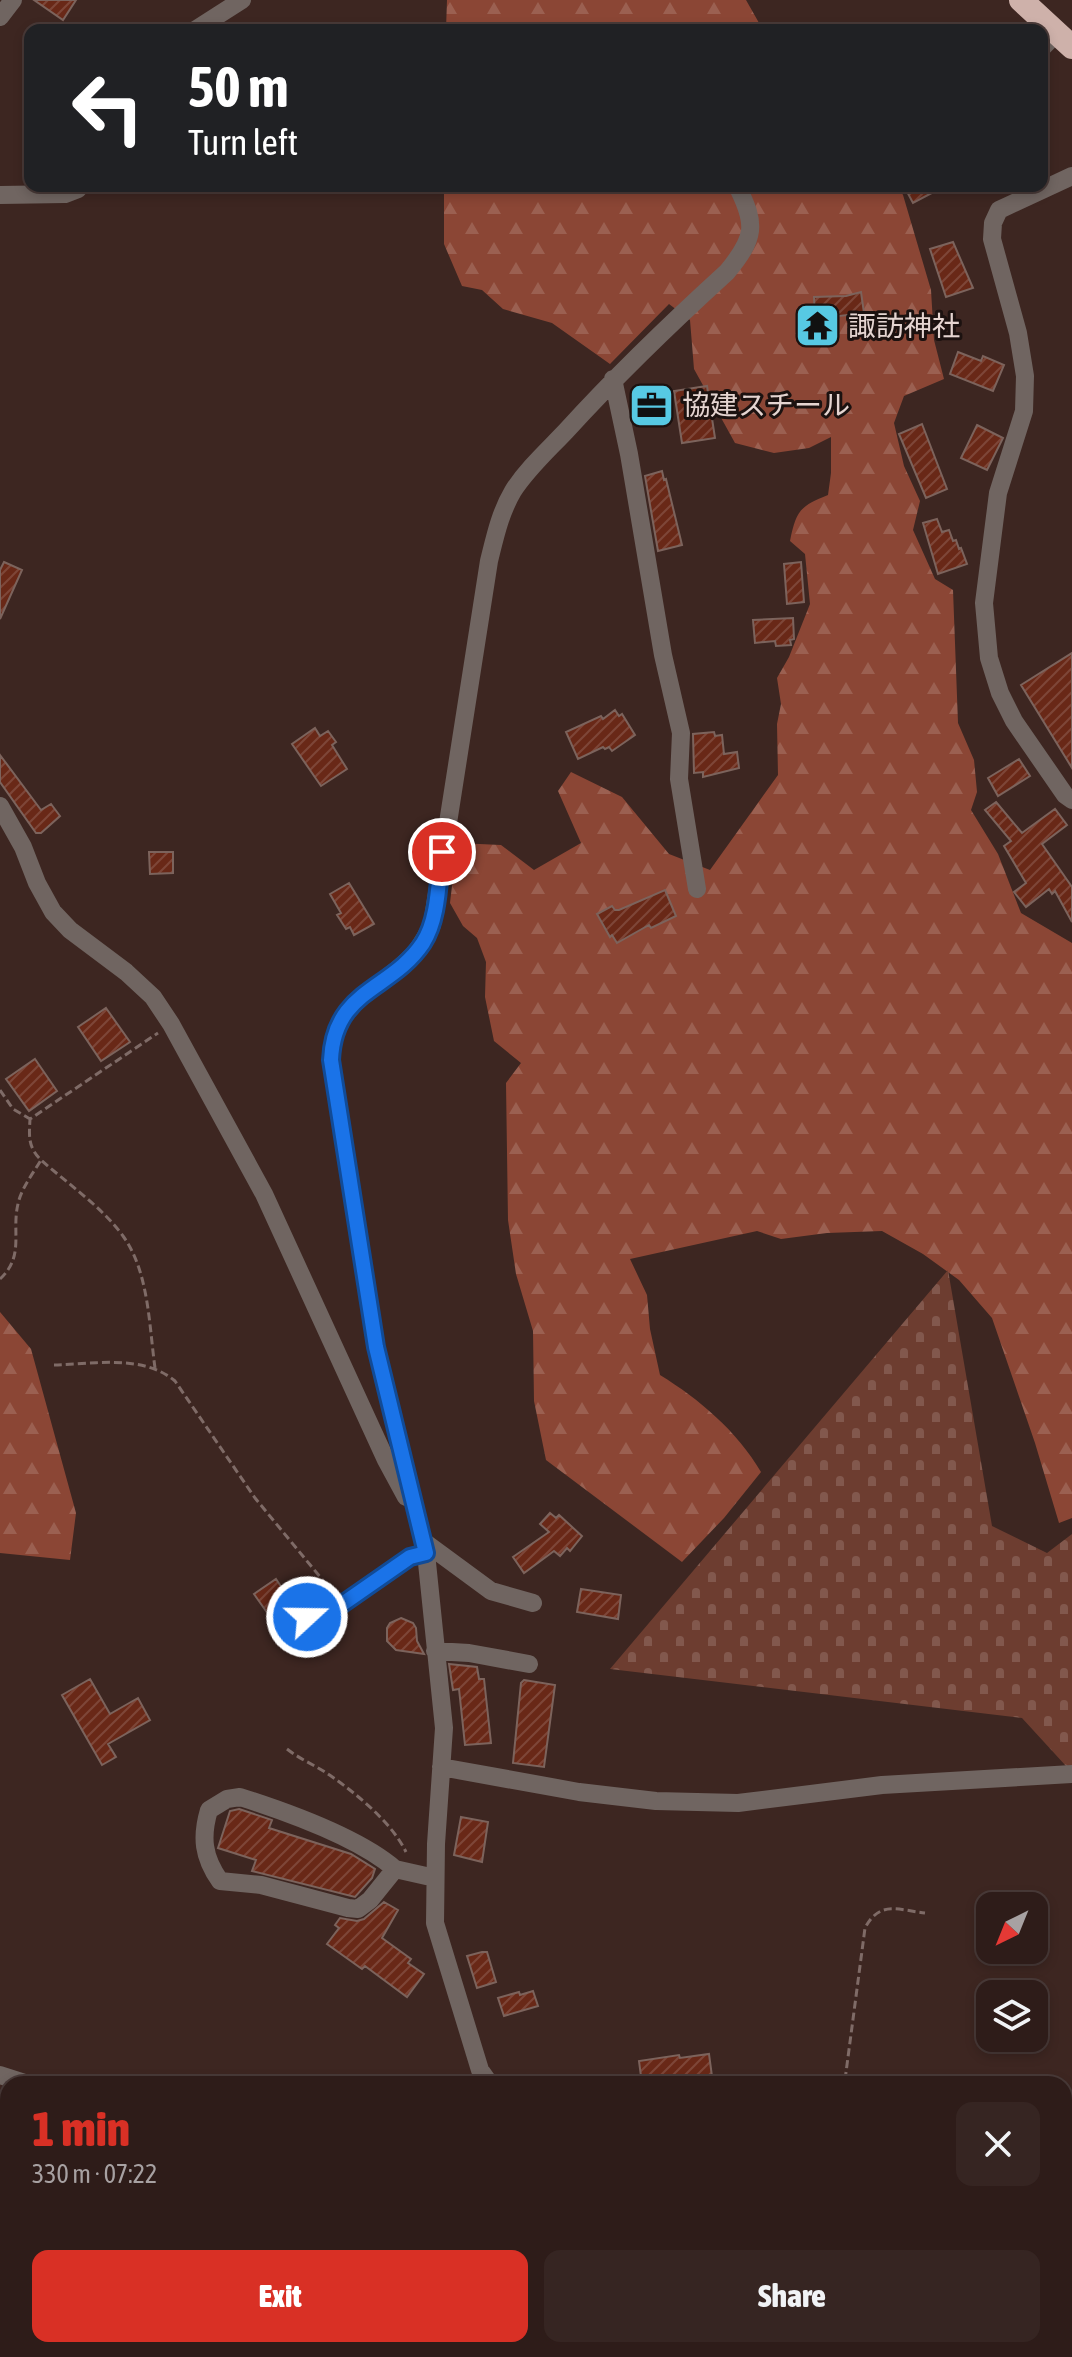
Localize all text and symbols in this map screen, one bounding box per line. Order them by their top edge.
text: 50 m [188,55,289,119]
icon: left [56,56,160,160]
text: Turn left [188,121,298,163]
temple icon: 諏訪神社 [793,302,841,350]
place label: 諏訪神社 [848,310,960,342]
office icon: 協建スチール [627,381,675,429]
place label: 協建スチール [682,389,850,421]
pin [408,818,476,886]
icon: arrive [420,830,464,874]
position arrow [265,1575,349,1659]
north arrow [976,1892,1048,1964]
map controls [976,1892,1048,2052]
button: layers [976,1980,1048,2052]
text: 1 min [32,2101,130,2156]
button: close [956,2102,1040,2186]
text: 330 m · 07:22 [32,2159,157,2189]
button: Exit [32,2250,528,2342]
button: Share [544,2250,1040,2342]

